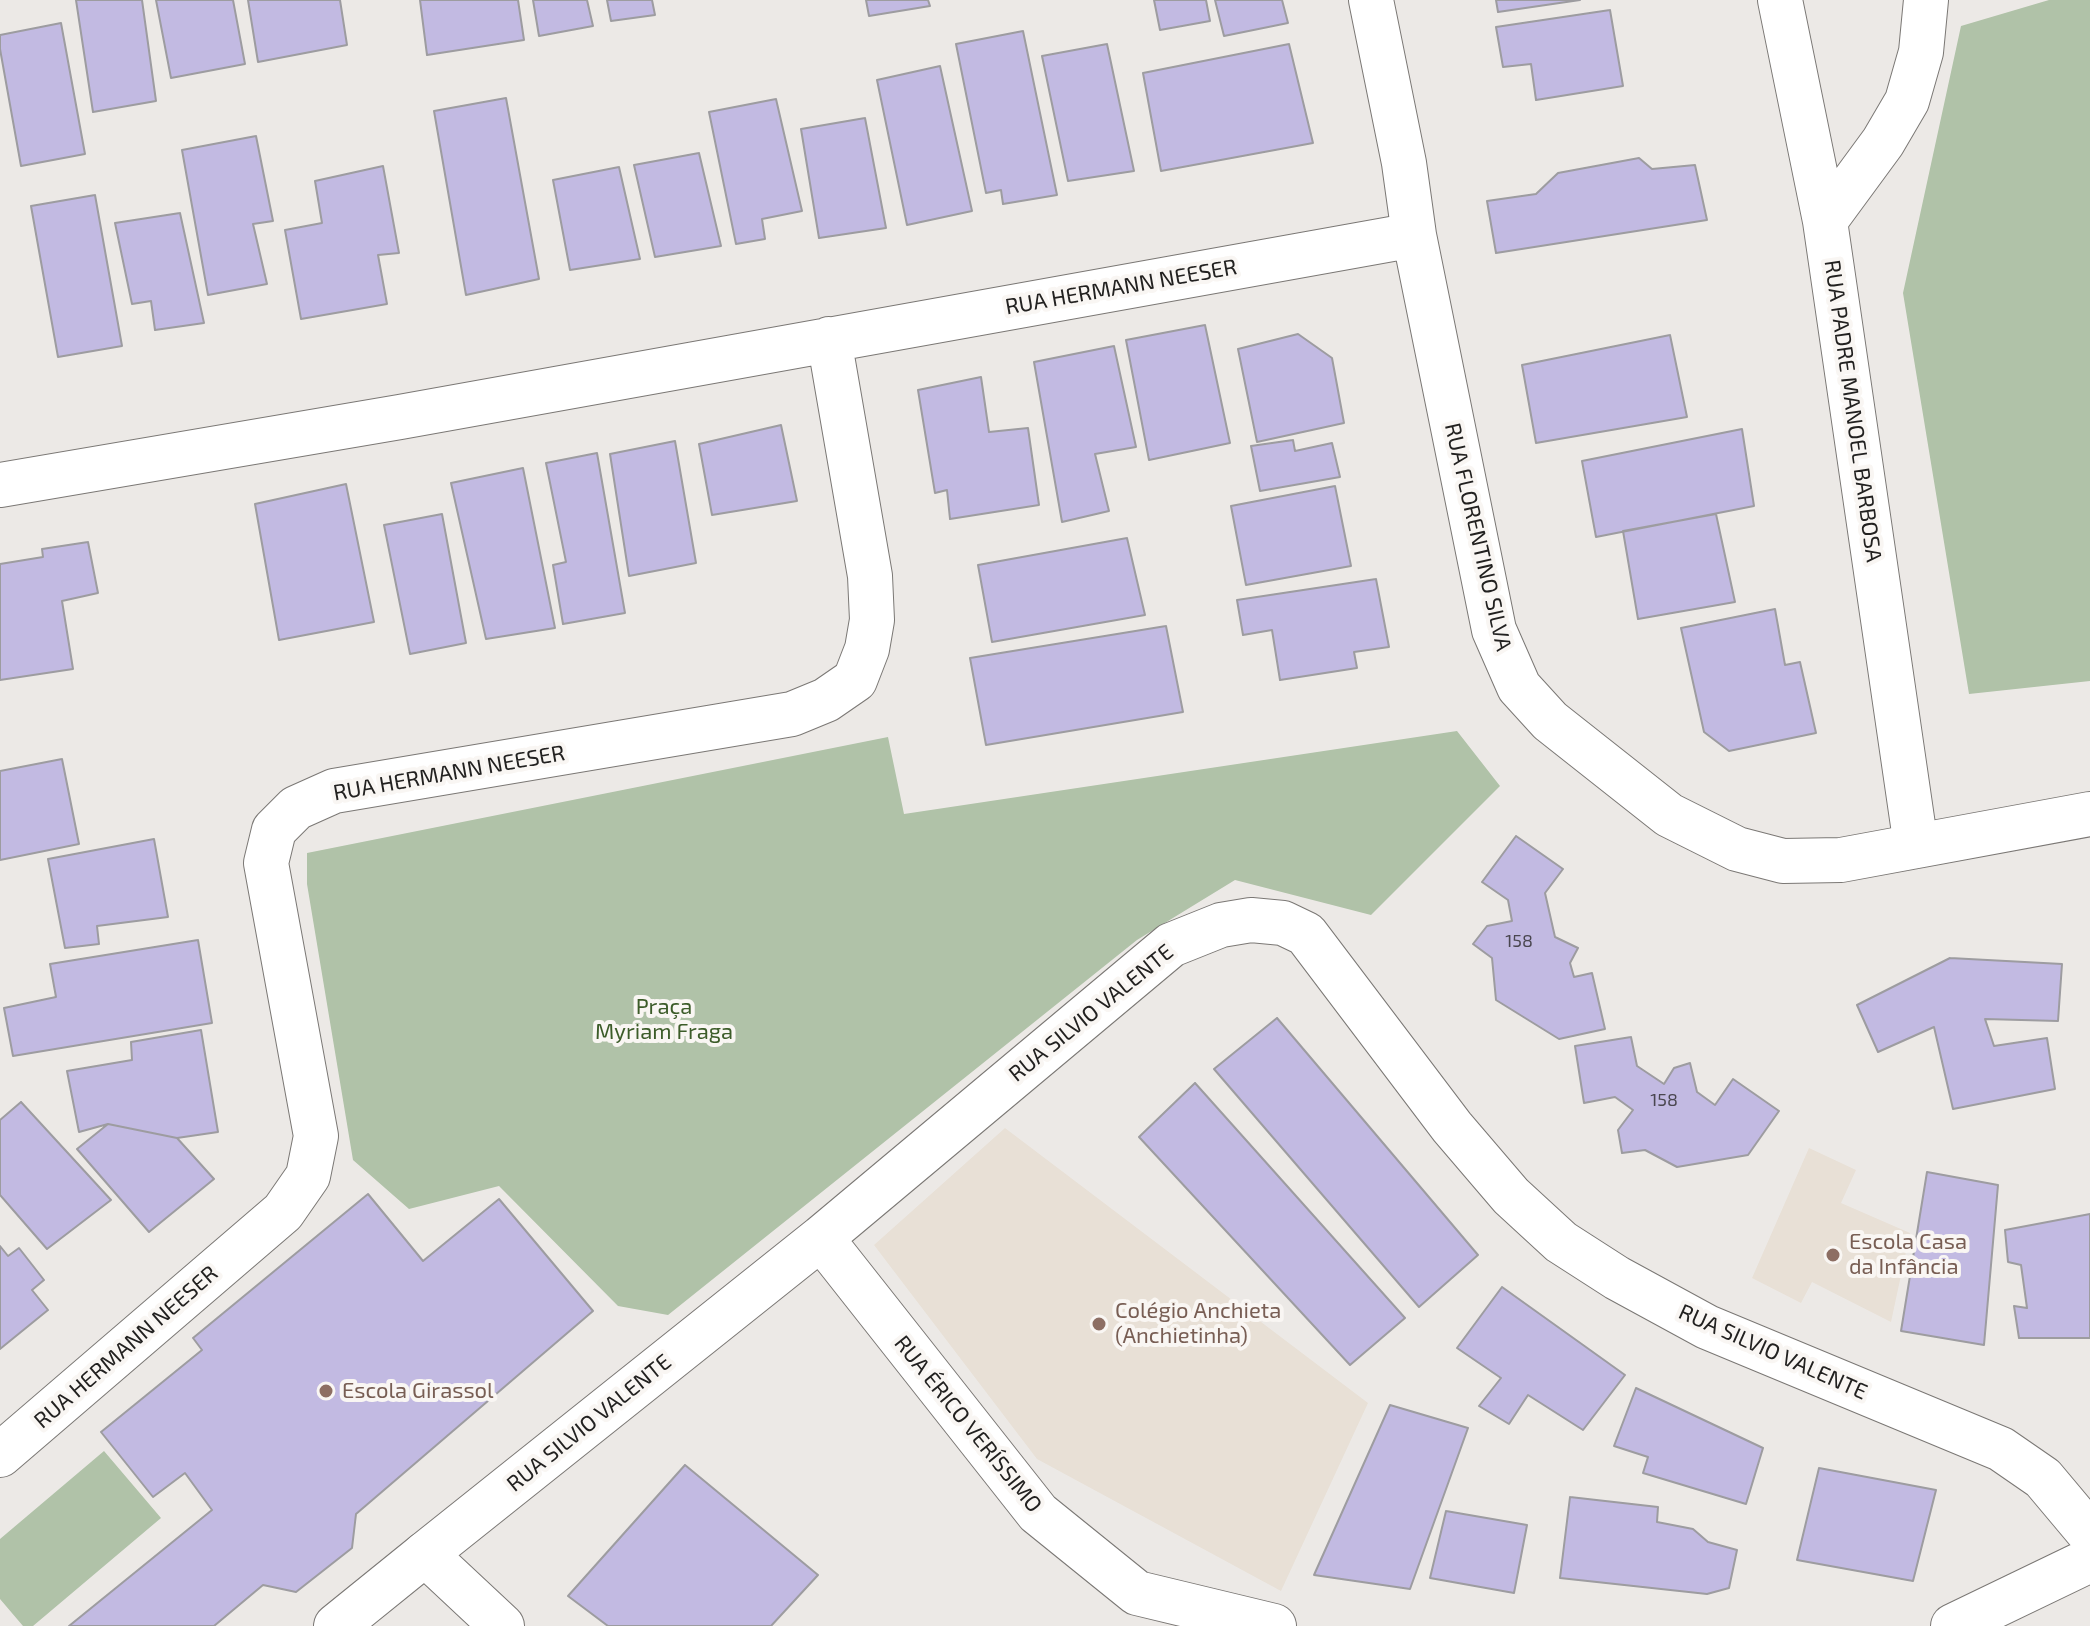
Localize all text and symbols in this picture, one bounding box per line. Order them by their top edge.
street label: RUA HERMANN NEESER [1003,254,1239,320]
street label: RUA PADRE MANOEL BARBOSA [1819,258,1887,564]
street label: RUA FLORENTINO SILVA [1439,420,1517,654]
street label: RUA HERMANN NEESER [331,740,567,806]
house number: 158 [1505,930,1533,952]
street label: RUA SILVIO VALENTE [1004,939,1178,1087]
park label: Praça Myriam Fraga [595,994,733,1046]
house number: 158 [1650,1089,1678,1111]
place label: Escola Casa da Infância [1849,1229,1967,1280]
marker: Escola Casa da Infância [1824,1246,1842,1264]
street label: RUA HERMANN NEESER [29,1260,223,1434]
place label: Colégio Anchieta (Anchietinha) [1115,1298,1281,1350]
street label: RUA SILVIO VALENTE [1675,1299,1871,1405]
marker: Colégio Anchieta (Anchietinha) [1090,1315,1108,1333]
street label: RUA ÉRICO VERÍSSIMO [889,1330,1047,1518]
street label: RUA SILVIO VALENTE [502,1349,676,1497]
place label: Escola Girassol [342,1378,494,1404]
marker: Escola Girassol [317,1382,335,1400]

